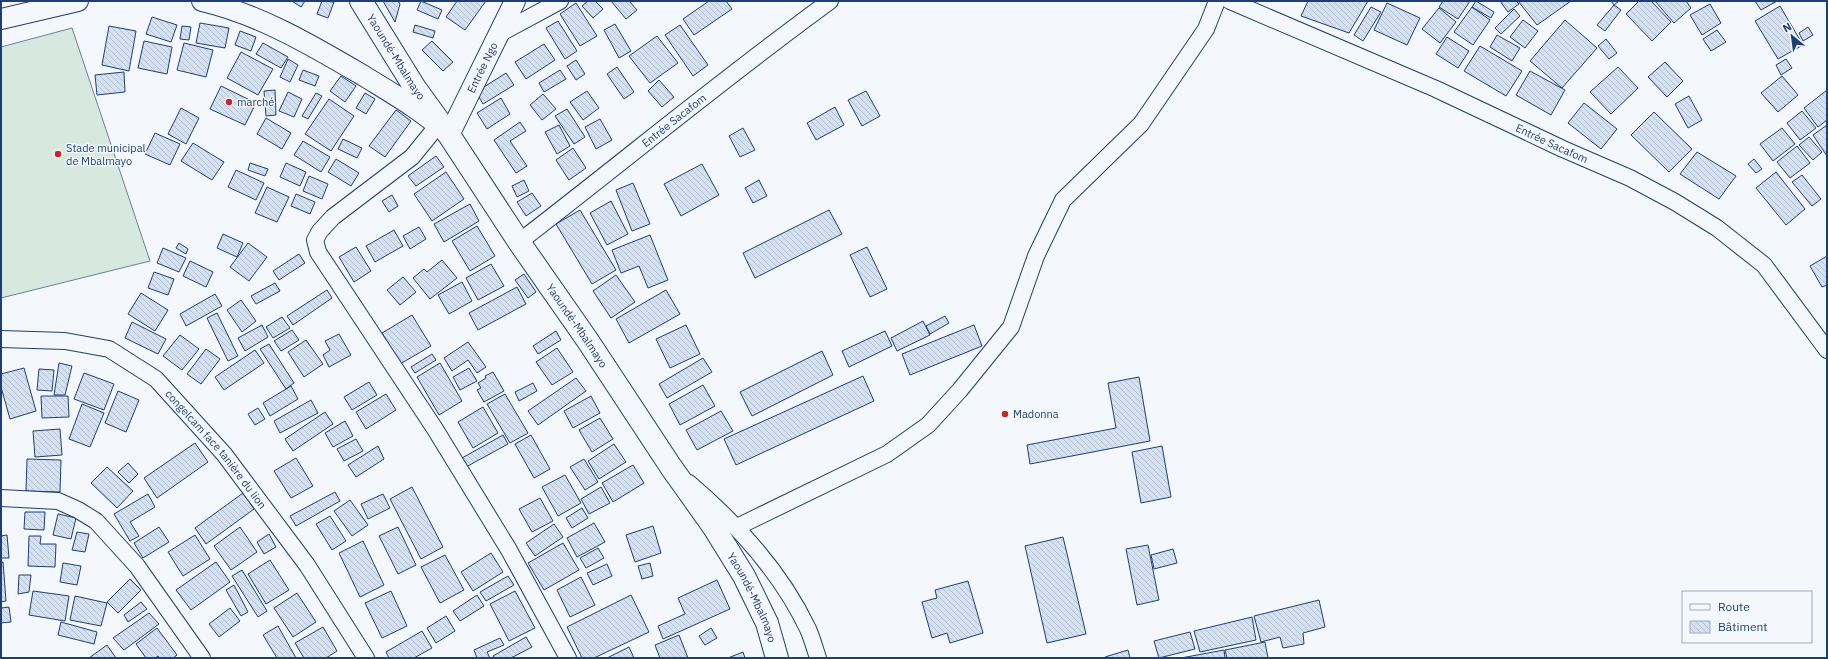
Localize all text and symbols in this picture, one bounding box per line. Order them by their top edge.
street label: Yaoundé-Mbalmayo [364,11,428,103]
north arrow [1772,16,1812,56]
text: N [1780,19,1794,35]
street label: Entrée Ngo [464,40,501,95]
street label: Entrée Sacafom [639,91,709,150]
place label: marché [237,95,274,109]
marker: marché [224,97,234,107]
street label: Entrée Sacafom [1513,121,1590,166]
place label: Stade municipal de Mbalmayo [66,141,146,168]
marker: Stade municipal de Mbalmayo [53,149,63,159]
street label: Yaoundé-Mbalmayo [543,281,611,370]
street label: congelcam face tanière du lion [162,387,270,512]
place label: Madonna [1013,407,1059,421]
marker: Madonna [1000,409,1010,419]
street label: Yaoundé-Mbalmayo [724,550,779,644]
legend [1682,591,1812,643]
text: Route [1718,599,1750,614]
text: Bâtiment [1718,619,1768,634]

